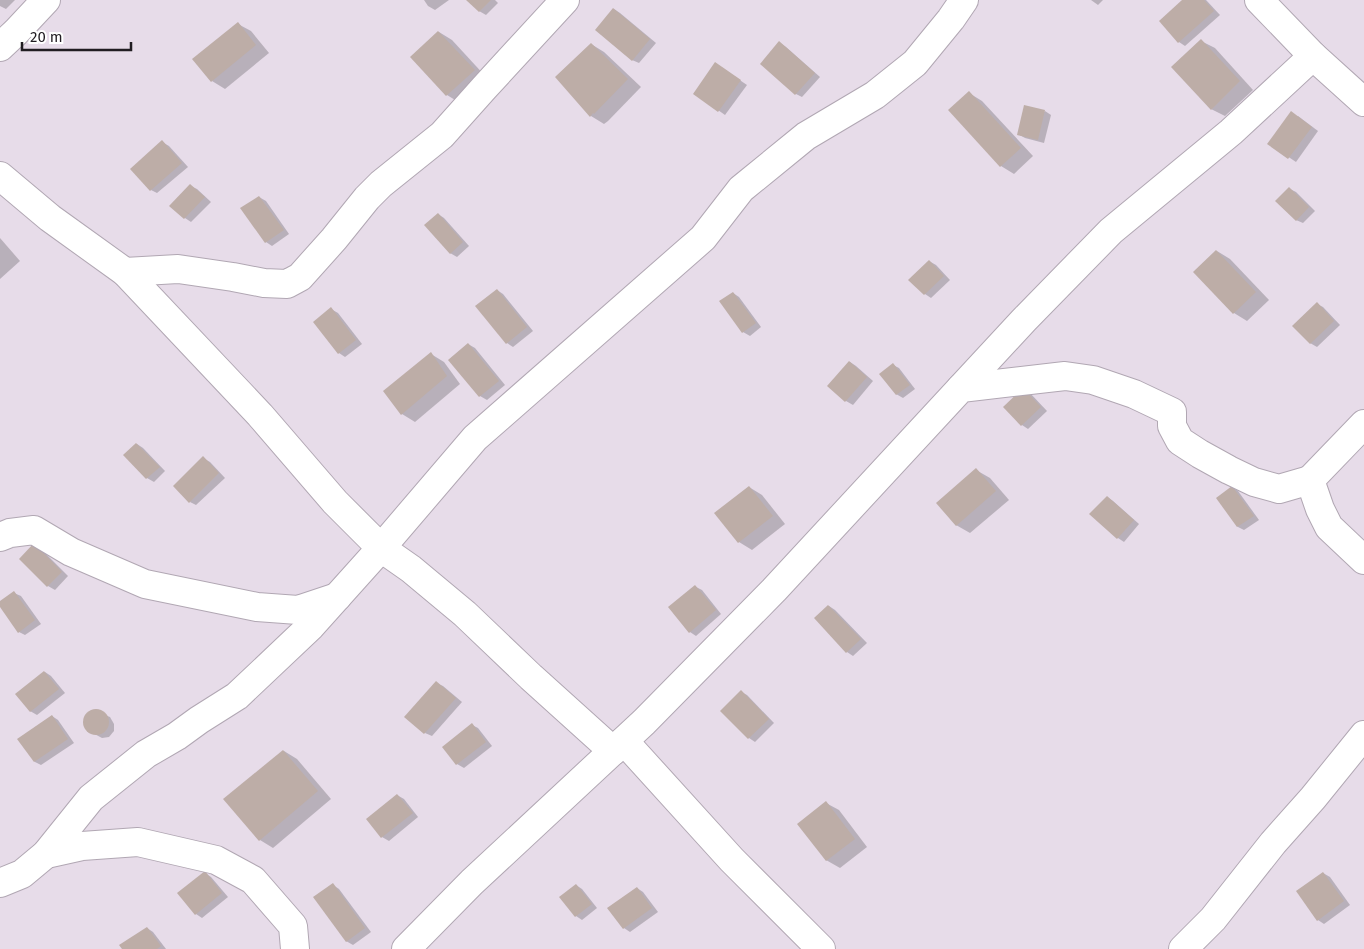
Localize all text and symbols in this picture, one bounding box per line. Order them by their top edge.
scale bar [22,20,131,52]
text: 20 m [30,28,63,46]

